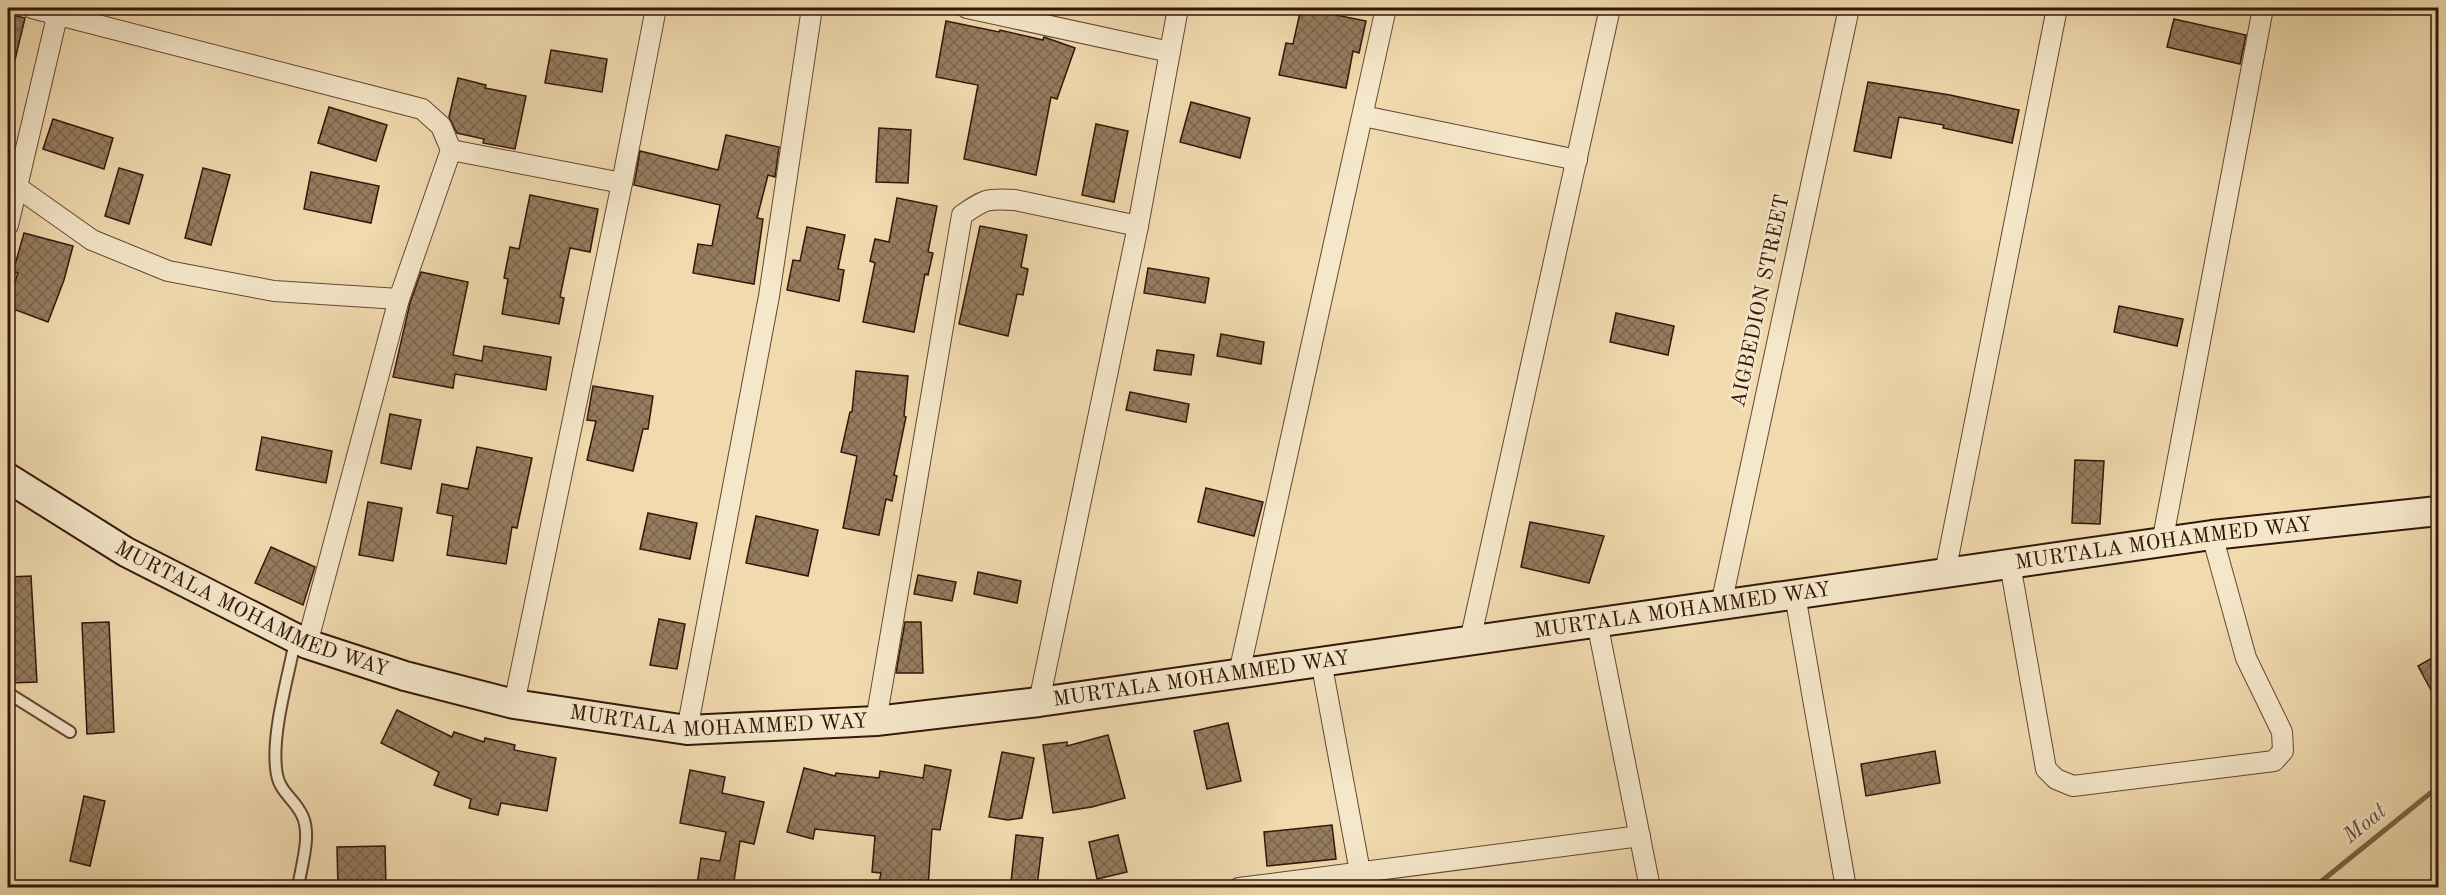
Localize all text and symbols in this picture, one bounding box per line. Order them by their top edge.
street label: AIGBEDION STREET [1728,193,1794,409]
street label: MURTALA MOHAMMED WAY [2014,514,2313,573]
street label: MURTALA MOHAMMED WAY [111,537,392,681]
street label: MURTALA MOHAMMED WAY [1533,579,1832,642]
street label: MURTALA MOHAMMED WAY [1051,647,1351,710]
street label: MURTALA MOHAMMED WAY [568,702,868,741]
water label: Moat [2338,800,2392,848]

